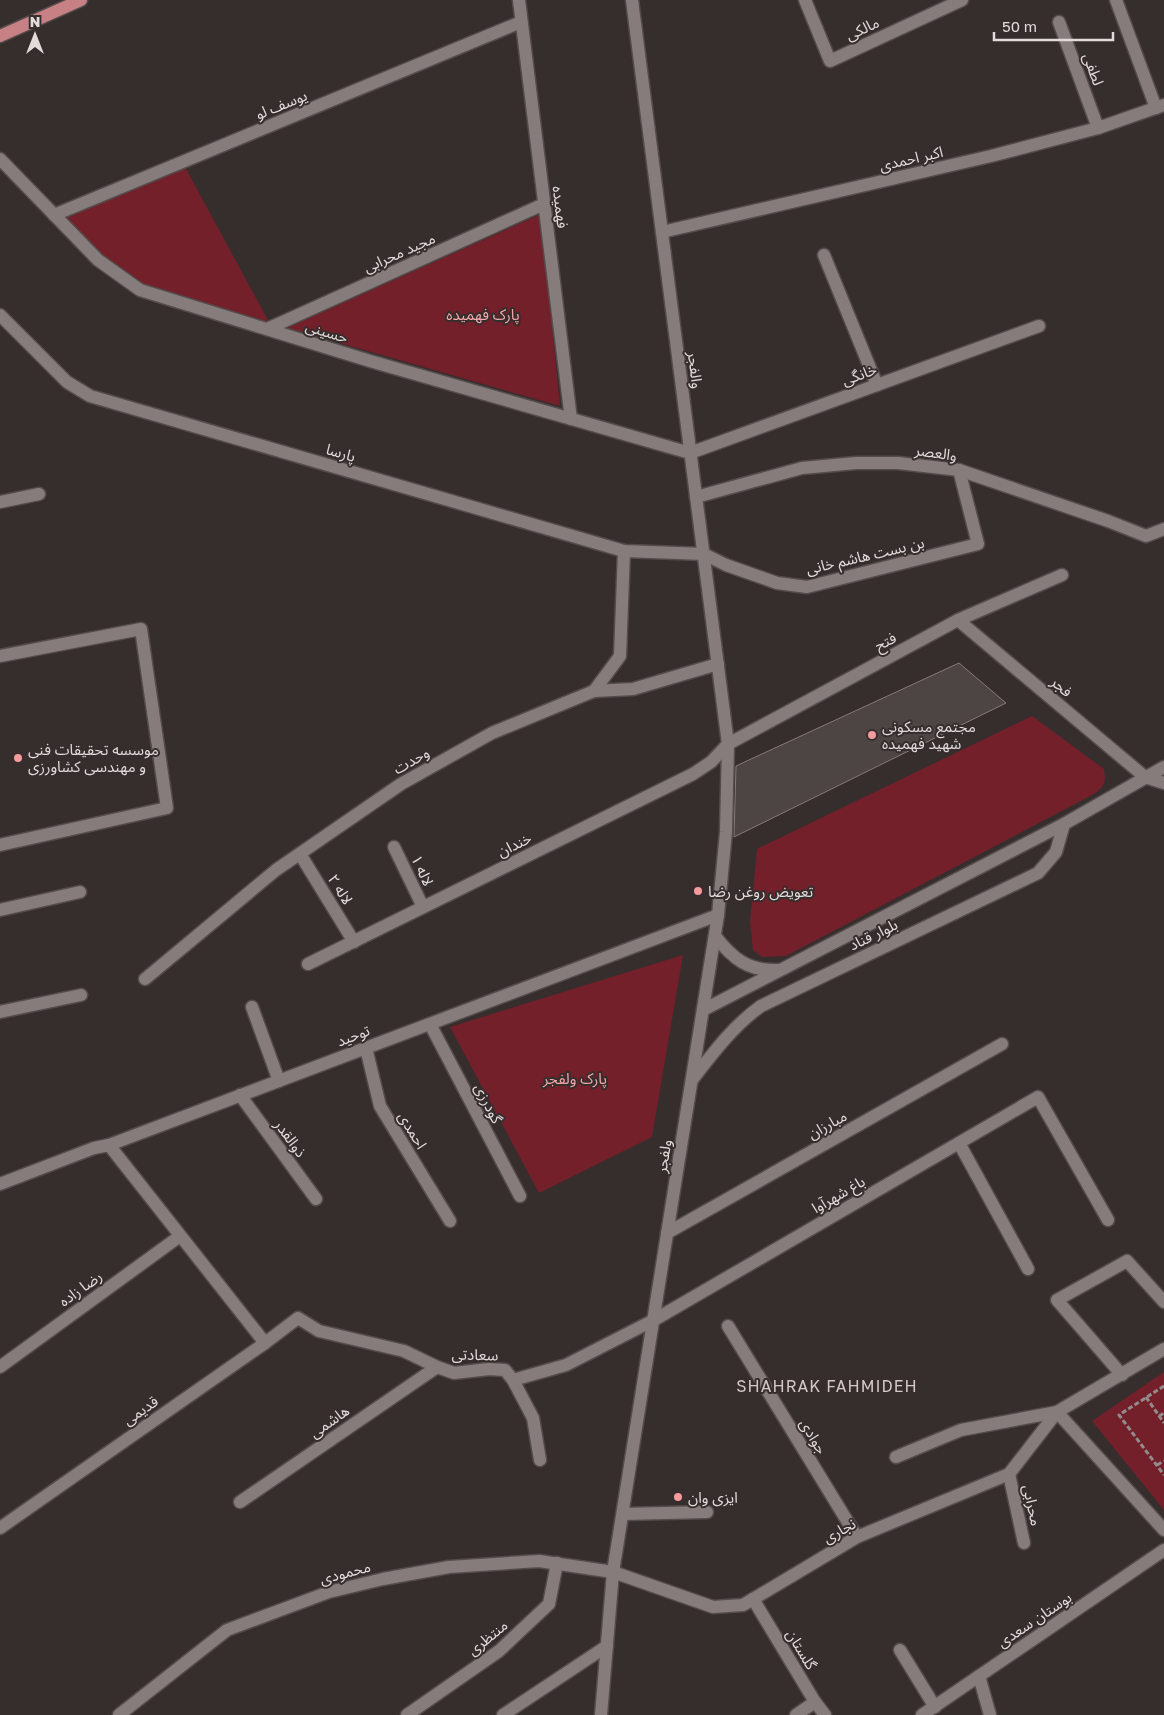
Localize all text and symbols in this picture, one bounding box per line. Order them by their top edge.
north arrow [10,10,60,60]
scale bar [994,10,1113,42]
street label: مالکی [842,12,882,44]
text: N [30,13,40,30]
text: 50 m [1002,17,1037,35]
street label: لطفی [1079,50,1108,88]
street label: یوسف لو [252,85,310,123]
street label: اکبر احمدی [877,142,945,175]
street label: فهمیده [548,185,573,230]
street label: مجید محرابی [360,228,438,277]
park label: پارک فهمیده [446,305,520,325]
street label: حسینی [303,316,351,347]
street label: والفجر [684,349,707,390]
street label: خانگی [839,359,879,390]
street label: پارسا [324,439,358,467]
street label: والعصر [913,440,958,465]
street label: بن بست هاشم خانی [804,533,927,580]
street label: فتح [871,628,901,658]
street label: فجر [1046,671,1077,701]
place label: مجتمع مسکونی شهید فهمیده [882,717,976,753]
marker: مجتمع مسکونی شهید فهمیده [866,729,878,741]
place label: موسسه تحقیقات فنی و مهندسی کشاورزی [28,740,159,776]
street label: وحدت [390,743,433,778]
marker: موسسه تحقیقات فنی و مهندسی کشاورزی [12,752,24,764]
street label: خندان [494,828,535,861]
street label: لاله ۱ [408,852,438,888]
street label: لاله ۲ [325,871,357,907]
place label: تعویض روغن رضا [708,882,813,901]
marker: تعویض روغن رضا [692,885,704,897]
street label: بلوار قناد [846,915,901,954]
street label: توحید [334,1021,372,1050]
park label: پارک ولفجر [542,1069,607,1089]
street label: گودرزی [470,1080,507,1127]
street label: مبارزان [804,1106,850,1143]
street label: احمدی [394,1108,431,1152]
street label: ذوالقدر [270,1115,311,1161]
street label: ولفجر [651,1138,675,1175]
street label: باغ شهرآوا [808,1172,870,1220]
street label: رضا زاده [55,1266,106,1310]
street label: سعادتی [452,1345,499,1364]
district label: SHAHRAK FAHMIDEH [736,1376,918,1396]
street label: قدیمی [119,1391,162,1429]
street label: هاشمی [306,1401,353,1442]
street label: جوادی [796,1415,832,1458]
street label: محرابی [1019,1483,1046,1527]
place label: ایزی وان [688,1488,738,1507]
marker: ایزی وان [672,1491,684,1503]
street label: نجاری [819,1514,859,1547]
street label: محمودی [318,1557,373,1588]
street label: بوستان سعدی [993,1588,1075,1651]
street label: منتظری [463,1615,511,1659]
street label: گلستان [782,1626,821,1674]

